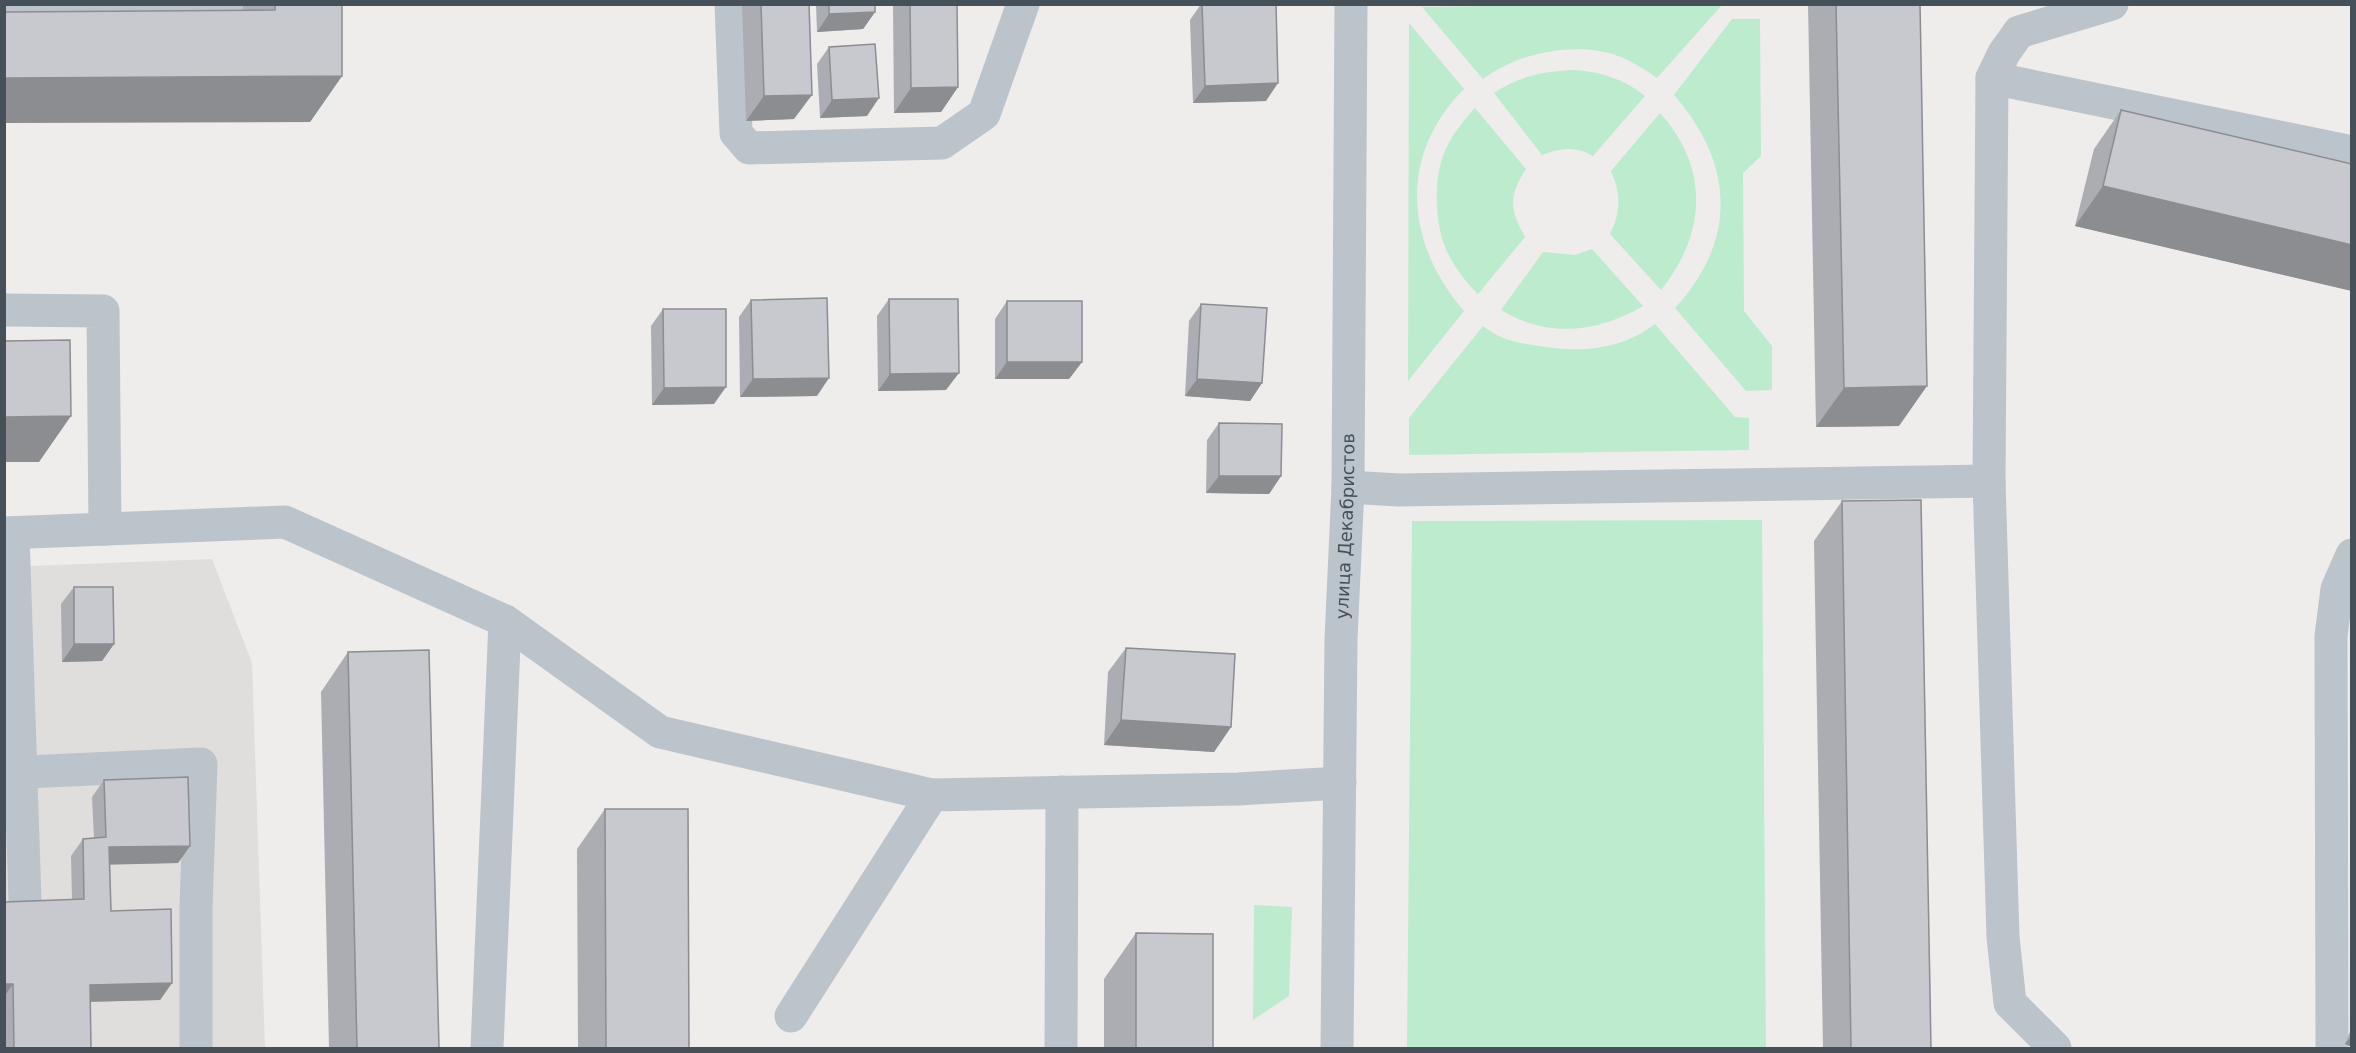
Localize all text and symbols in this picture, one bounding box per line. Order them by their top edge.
street label: улица Декабристов [1331,433,1358,620]

